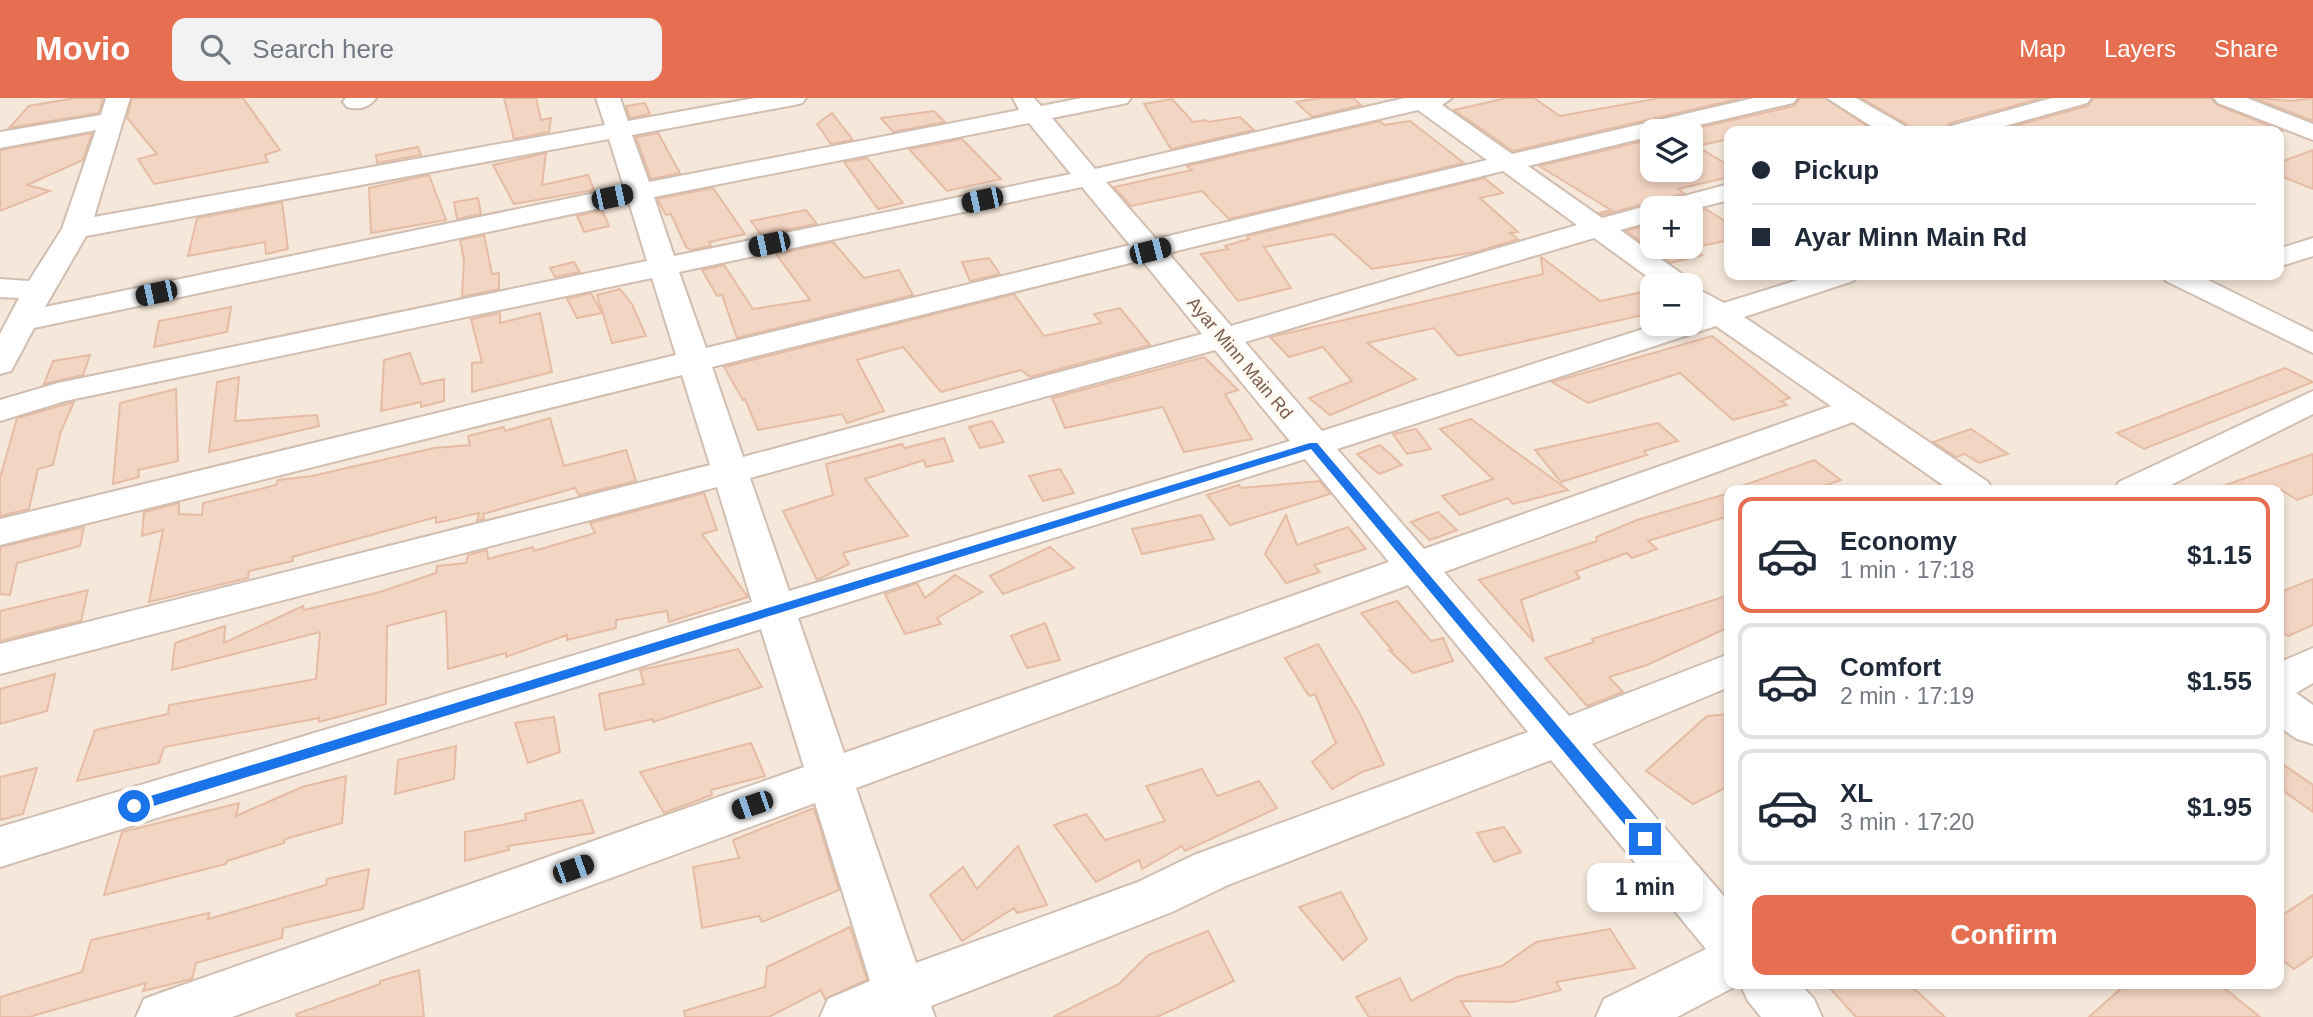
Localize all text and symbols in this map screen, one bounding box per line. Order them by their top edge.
search box [172,18,662,81]
text: Movio [35,30,130,67]
icon: search [196,30,234,68]
text: Search here [252,34,394,64]
text: Map [2019,35,2066,62]
text: Layers [2104,35,2176,62]
text: Share [2214,35,2278,62]
map controls [1640,119,1703,336]
button: layers [1640,119,1703,182]
text: Pickup [1794,155,1879,185]
car [590,182,635,212]
car [960,185,1005,215]
button: + [1640,196,1703,259]
text: Ayar Minn Main Rd [1794,222,2027,252]
car [747,229,792,259]
car [1128,236,1173,266]
button: − [1640,273,1703,336]
car [134,278,179,308]
street label: Ayar Minn Main Rd [1183,293,1297,423]
icon: car [1756,524,1819,587]
text: Economy [1840,526,1957,556]
text: $1.15 [2187,540,2252,570]
text: 1 min · 17:18 [1840,557,1974,583]
icon: car [1756,650,1819,713]
text: Comfort [1840,652,1941,682]
text: $1.55 [2187,666,2252,696]
text: 2 min · 17:19 [1840,683,1974,709]
icon: car [1756,776,1819,839]
text: XL [1840,778,1873,808]
car [729,788,776,822]
route start [118,790,150,822]
text: $1.95 [2187,792,2252,822]
text: 3 min · 17:20 [1840,809,1974,835]
route end [1629,823,1661,855]
car [550,852,597,886]
callout: 1 min [1587,864,1703,912]
text: 1 min [1615,874,1675,900]
button: Confirm [1752,895,2256,975]

